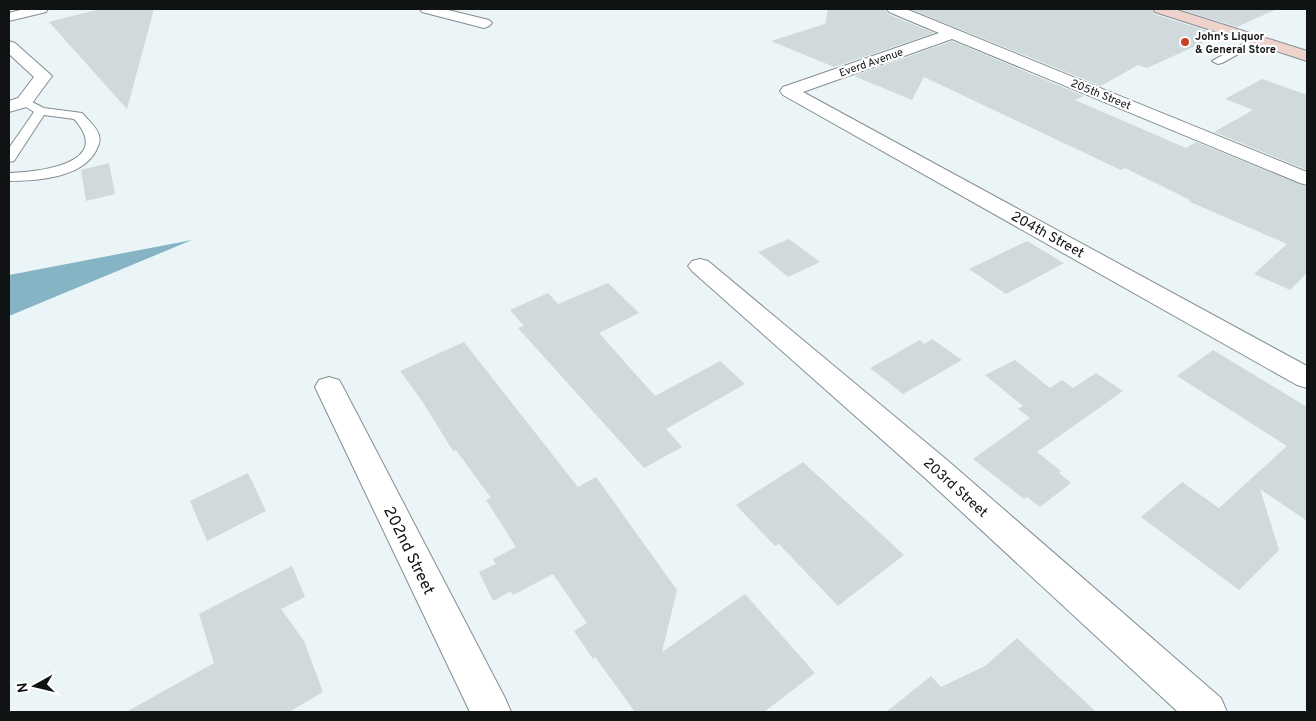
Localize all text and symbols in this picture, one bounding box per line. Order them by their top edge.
place label: John's Liquor & General Store [1195,30,1276,57]
marker: John's Liquor & General Store [1179,36,1191,48]
street label: Everd Avenue [838,45,905,80]
street label: 205th Street [1069,77,1133,113]
street label: 204th Street [1008,208,1087,262]
street label: 203rd Street [919,455,991,521]
street label: 202nd Street [378,503,438,598]
north arrow [10,661,60,711]
text: N [14,681,33,694]

